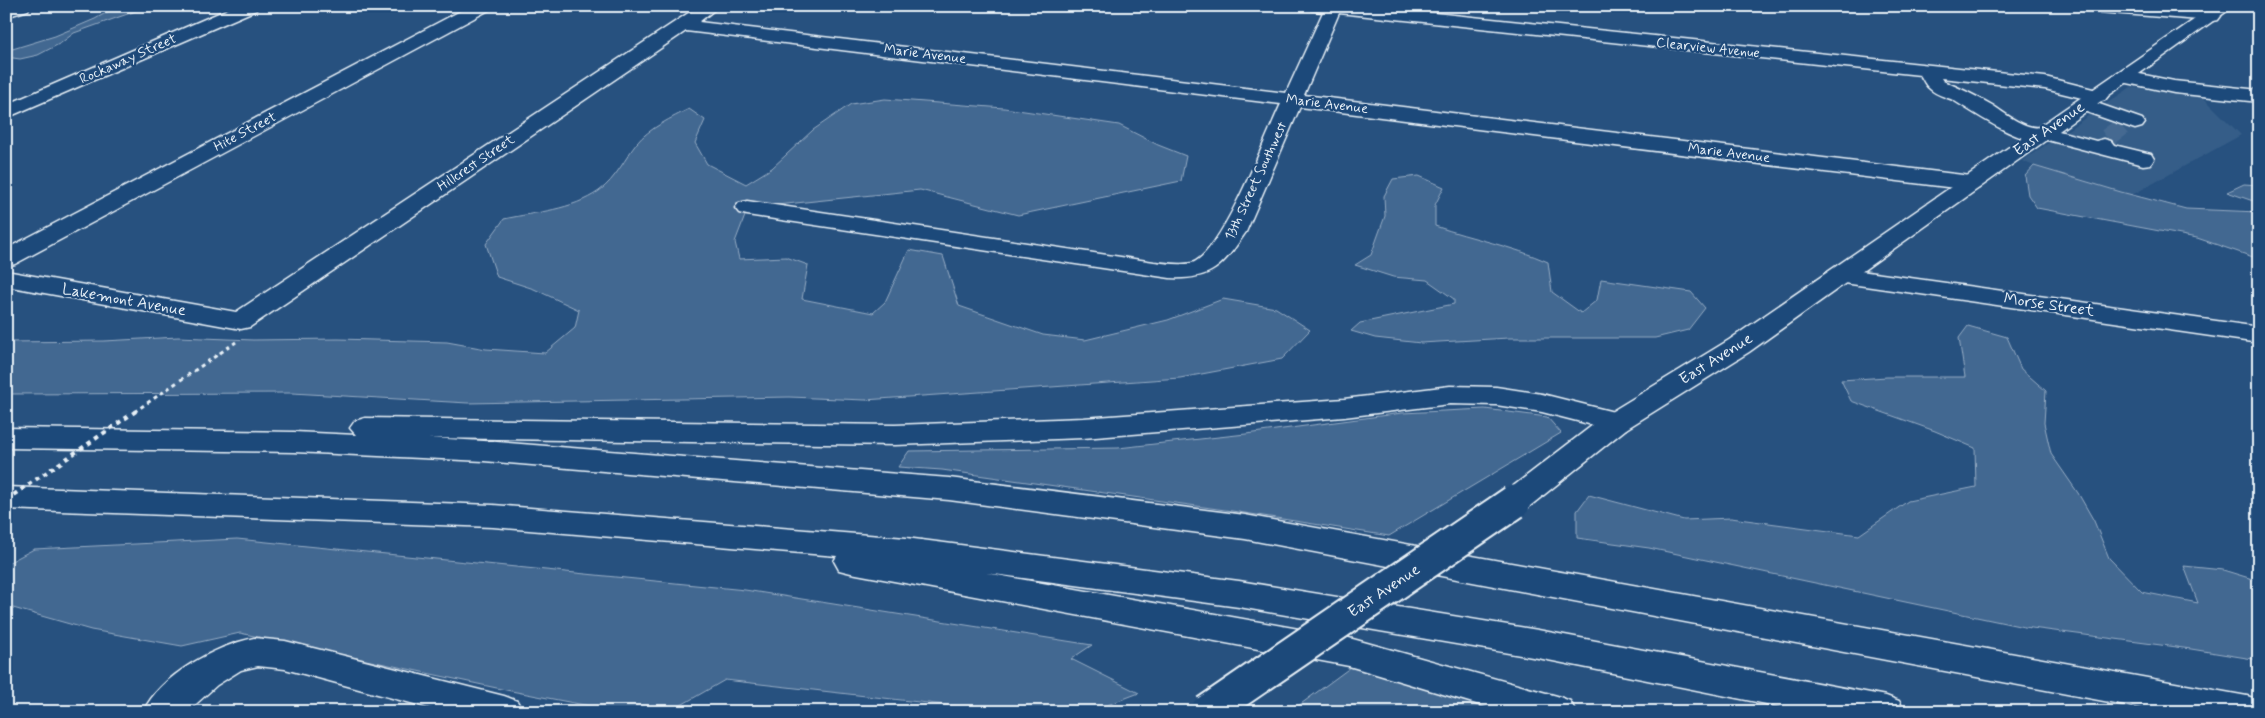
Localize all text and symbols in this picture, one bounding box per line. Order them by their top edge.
street label: Rockaway Street [77,29,180,88]
street label: Clearview Avenue [1655,34,1761,62]
street label: Marie Avenue [883,40,967,68]
street label: Marie Avenue [1285,90,1369,118]
street label: East Avenue [2009,97,2089,161]
street label: Hite Street [211,108,280,156]
street label: 13th Street Southwest [1221,119,1291,243]
street label: Hillcrest Street [434,130,519,196]
street label: Marie Avenue [1687,139,1771,167]
street label: Lakemont Avenue [60,279,188,321]
street label: Morse Street [2002,288,2096,322]
street label: East Avenue [1675,328,1757,390]
street label: East Avenue [1344,559,1424,623]

